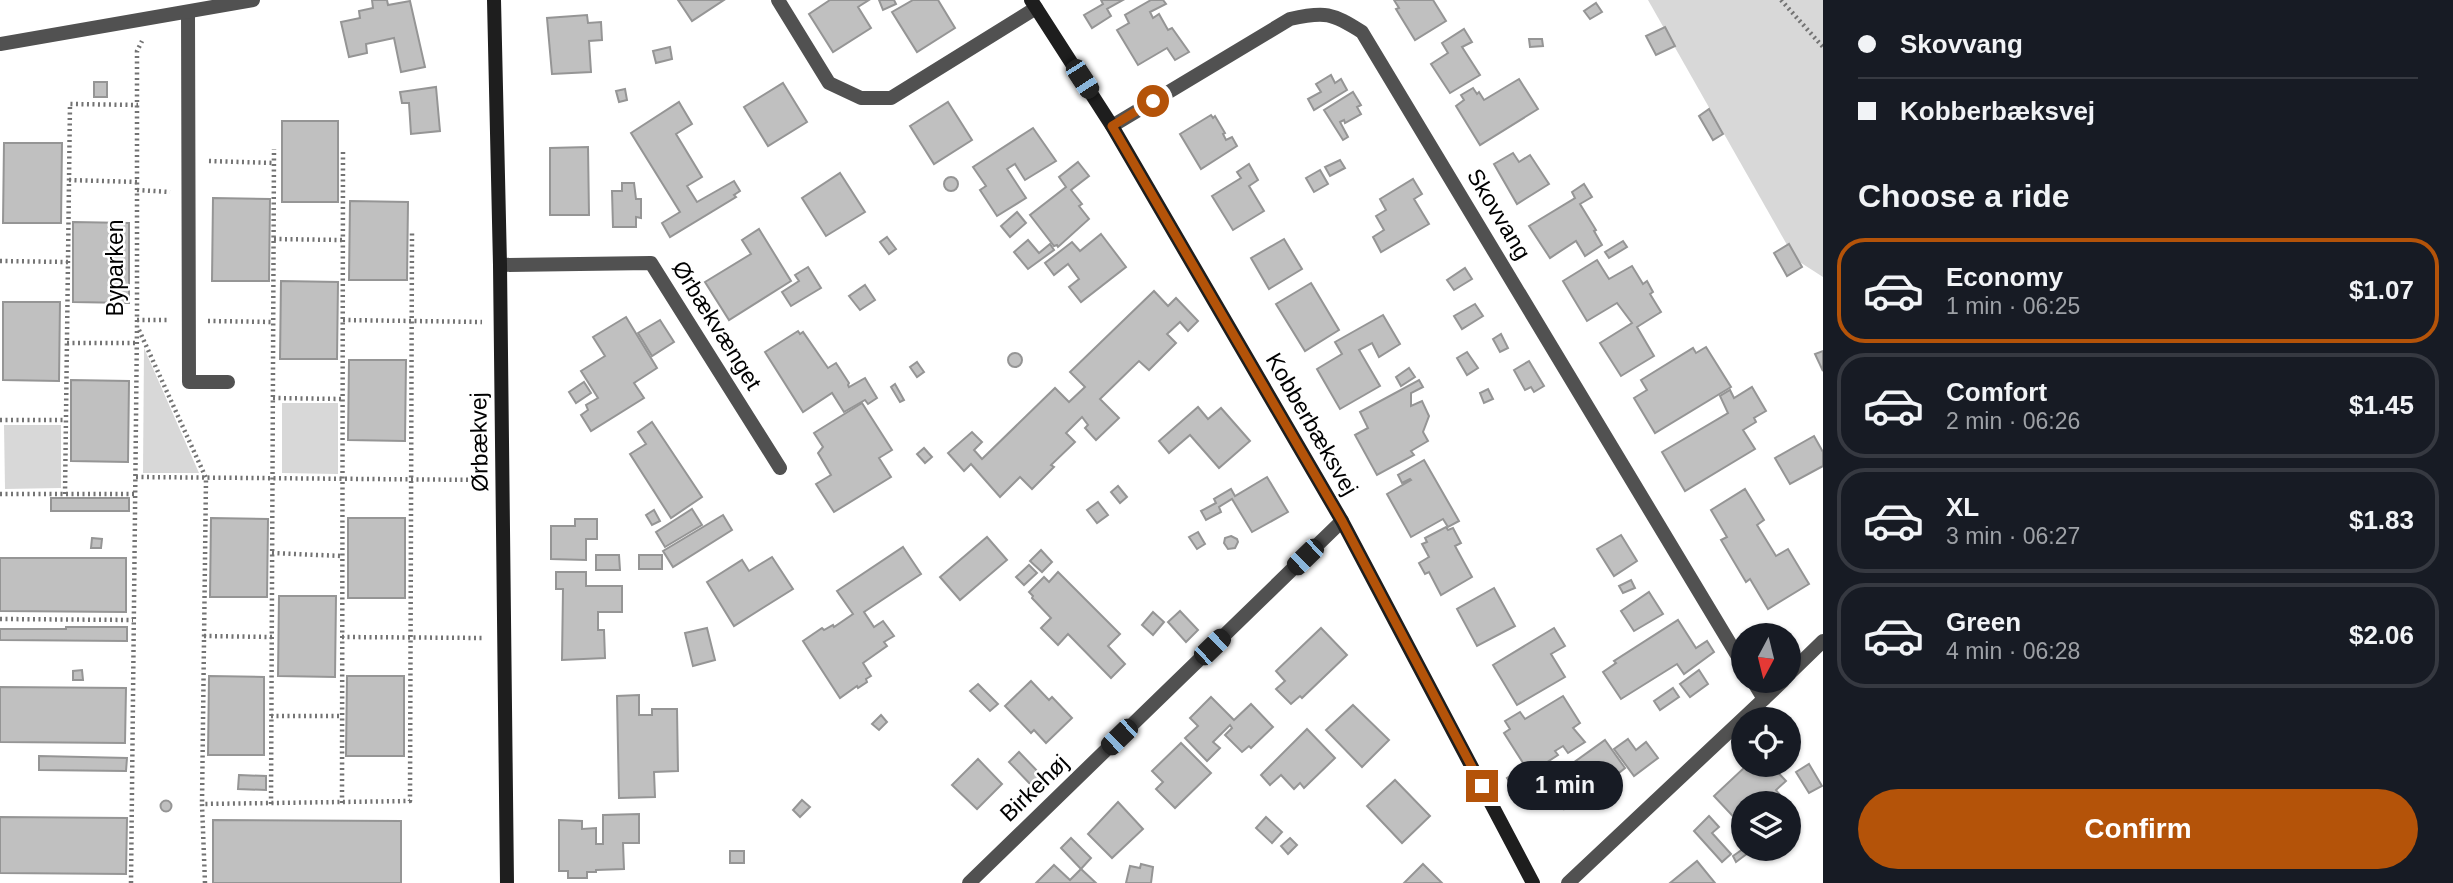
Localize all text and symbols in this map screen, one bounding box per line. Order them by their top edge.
text: Skovvang [1900,29,2023,59]
car [1062,56,1103,102]
route start [1137,85,1169,117]
text: Kobberbæksvej [1900,96,2095,126]
street label: Skovvang [1462,164,1536,264]
text: Choose a ride [1858,178,2070,214]
street label: Byparken [102,219,128,317]
street label: Ørbækvænget [667,256,767,395]
icon: car [1862,259,1925,322]
text: Economy [1946,262,2063,292]
text: $1.07 [2349,275,2414,305]
text: 1 min · 06:25 [1946,293,2080,319]
street label: Kobberbæksvej [1261,348,1363,500]
icon: car [1862,374,1925,437]
text: Comfort [1946,377,2047,407]
text: $1.45 [2349,390,2414,420]
street label: Ørbækvej [465,392,493,492]
text: 2 min · 06:26 [1946,408,2080,434]
icon: car [1862,489,1925,552]
text: XL [1946,492,1979,522]
text: $1.83 [2349,505,2414,535]
text: 3 min · 06:27 [1946,523,2080,549]
car [1283,535,1328,579]
icon: car [1862,604,1925,667]
text: Green [1946,607,2021,637]
text: $2.06 [2349,620,2414,650]
north arrow [1731,623,1801,693]
map controls [1731,623,1801,861]
car [1190,625,1235,669]
text: 4 min · 06:28 [1946,638,2080,664]
button: locate [1731,707,1801,777]
car [1097,715,1142,759]
street label: Birkehøj [995,749,1073,827]
callout: 1 min [1506,762,1622,810]
route end [1466,770,1498,802]
text: 1 min [1535,772,1595,798]
button: Confirm [1858,789,2418,869]
button: layers [1731,791,1801,861]

